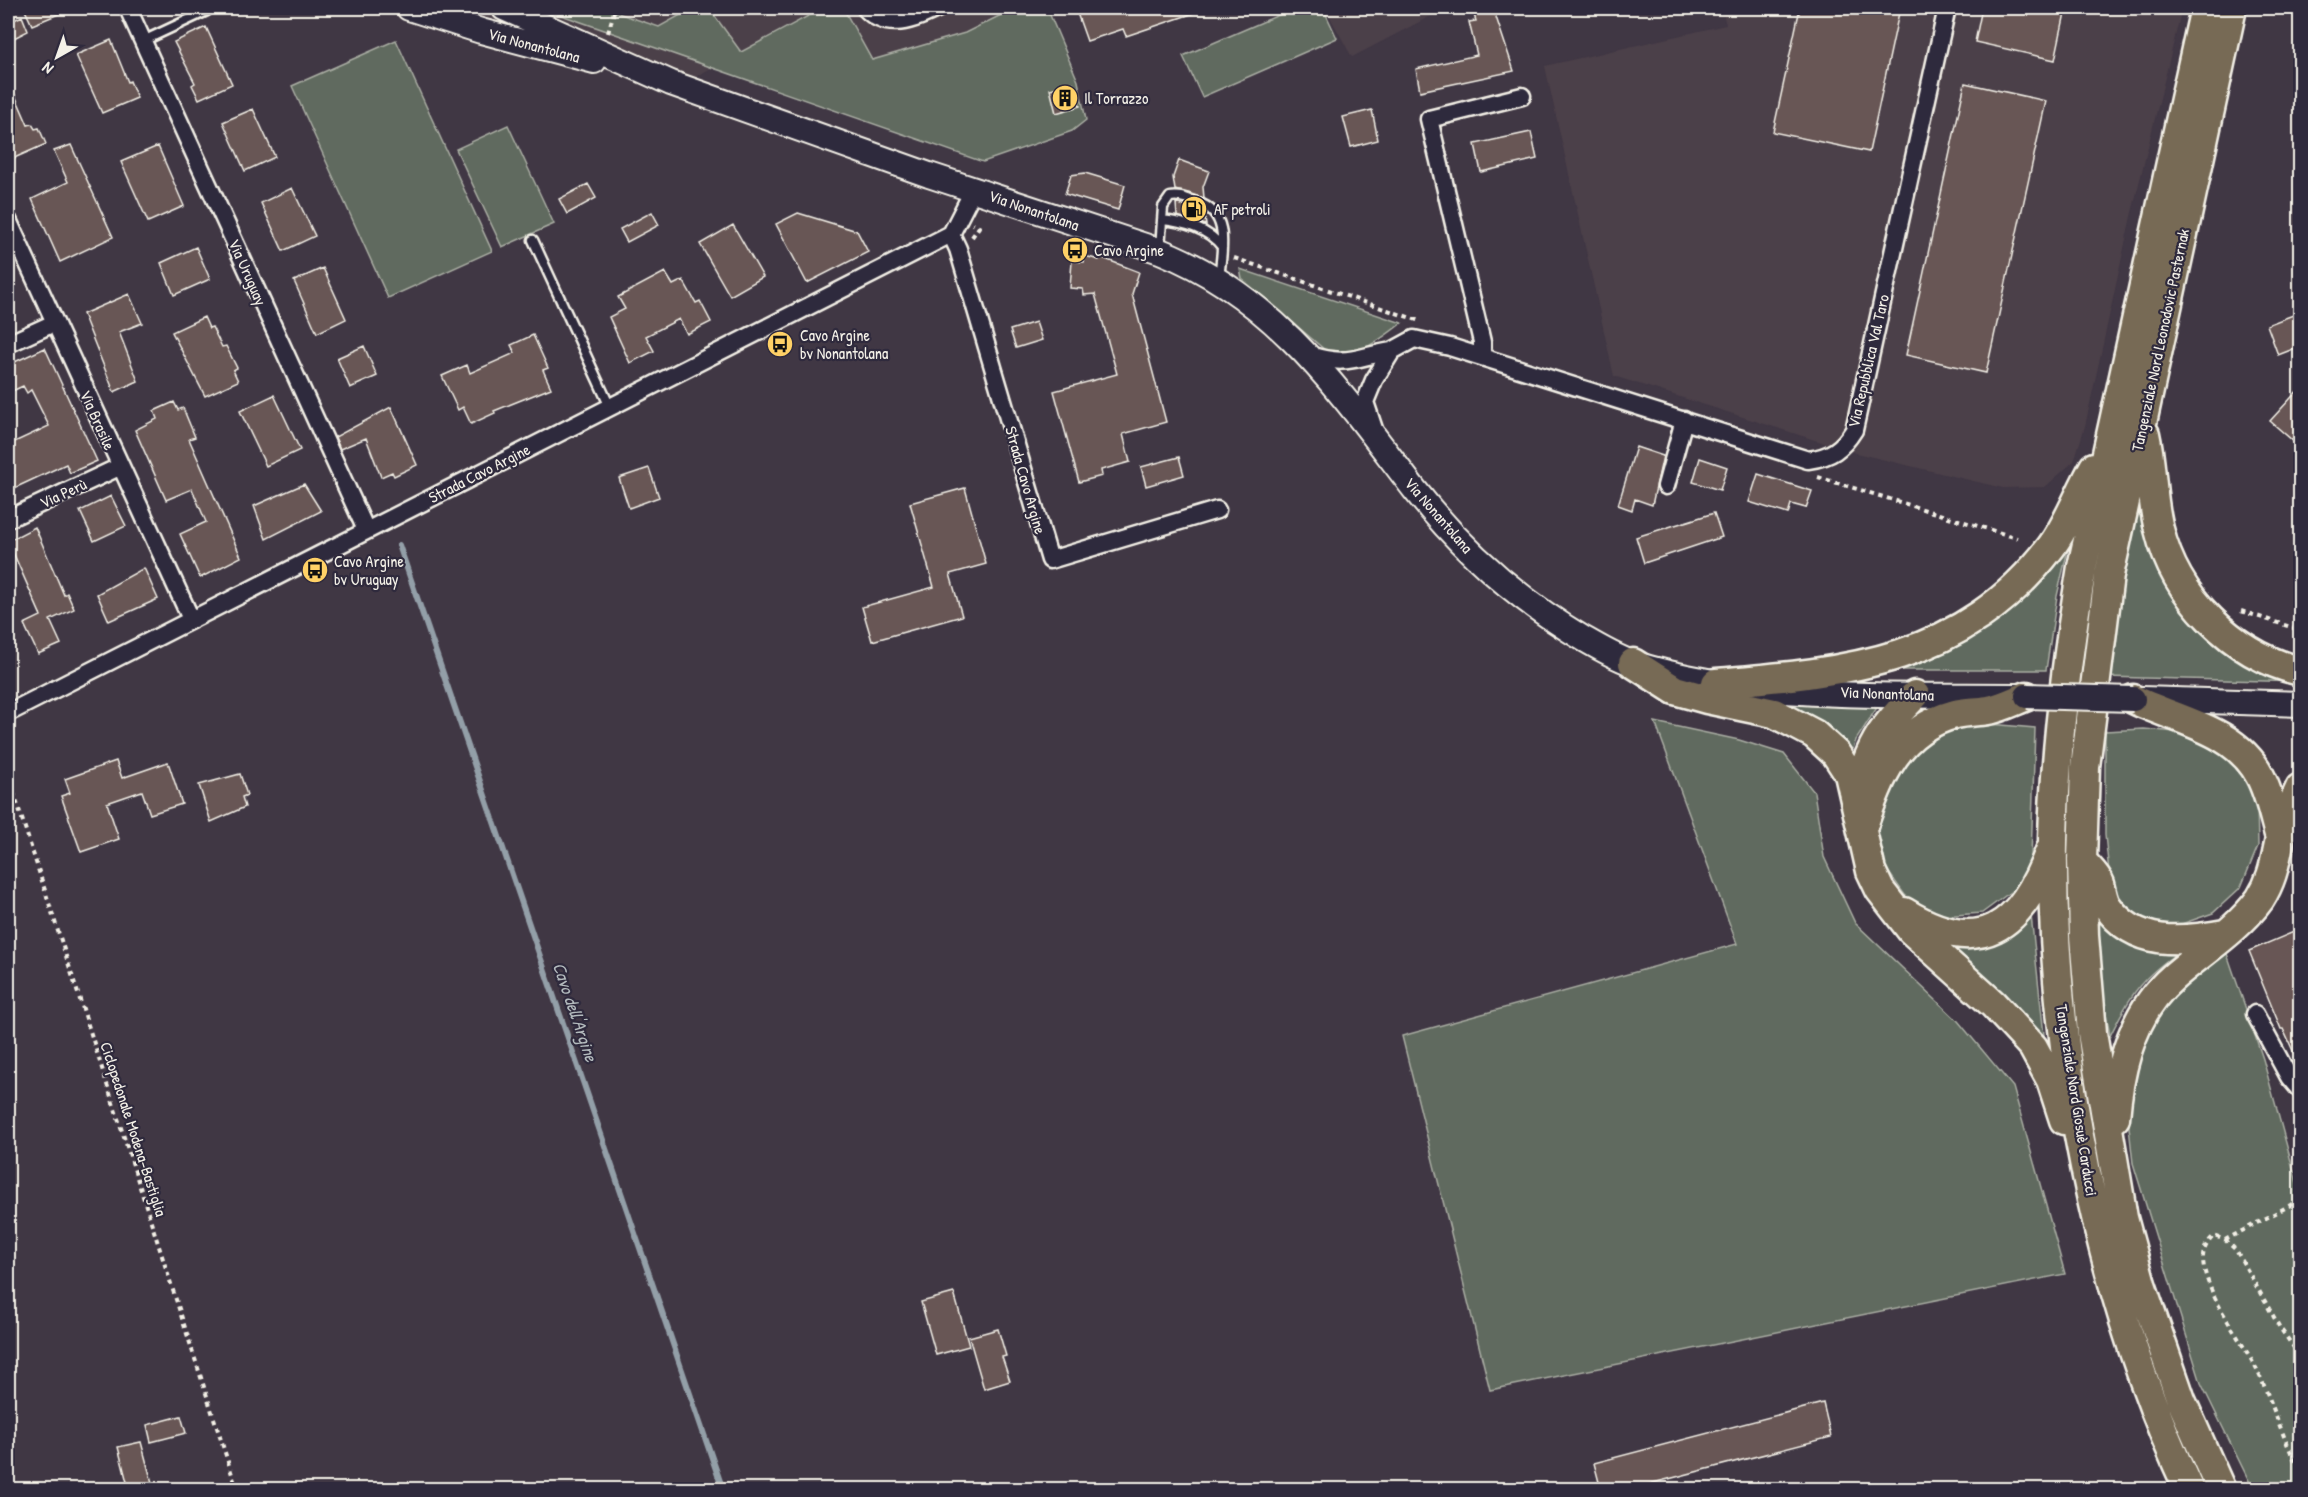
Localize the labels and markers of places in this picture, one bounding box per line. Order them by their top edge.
building icon: Il Torrazzo [1050,83,1080,113]
place label: Il Torrazzo [1084,87,1149,109]
fuel station icon: AF petroli [1179,194,1209,224]
place label: AF petroli [1214,198,1271,220]
bus stop icon: Cavo Argine [1060,235,1090,265]
place label: Cavo Argine [1094,239,1164,261]
place label: Cavo Argine bv Nonantolana [800,324,888,364]
bus stop icon: Cavo Argine bv Nonantolana [765,329,795,359]
place label: Cavo Argine bv Uruguay [334,550,404,590]
bus stop icon: Cavo Argine bv Uruguay [300,555,330,585]

